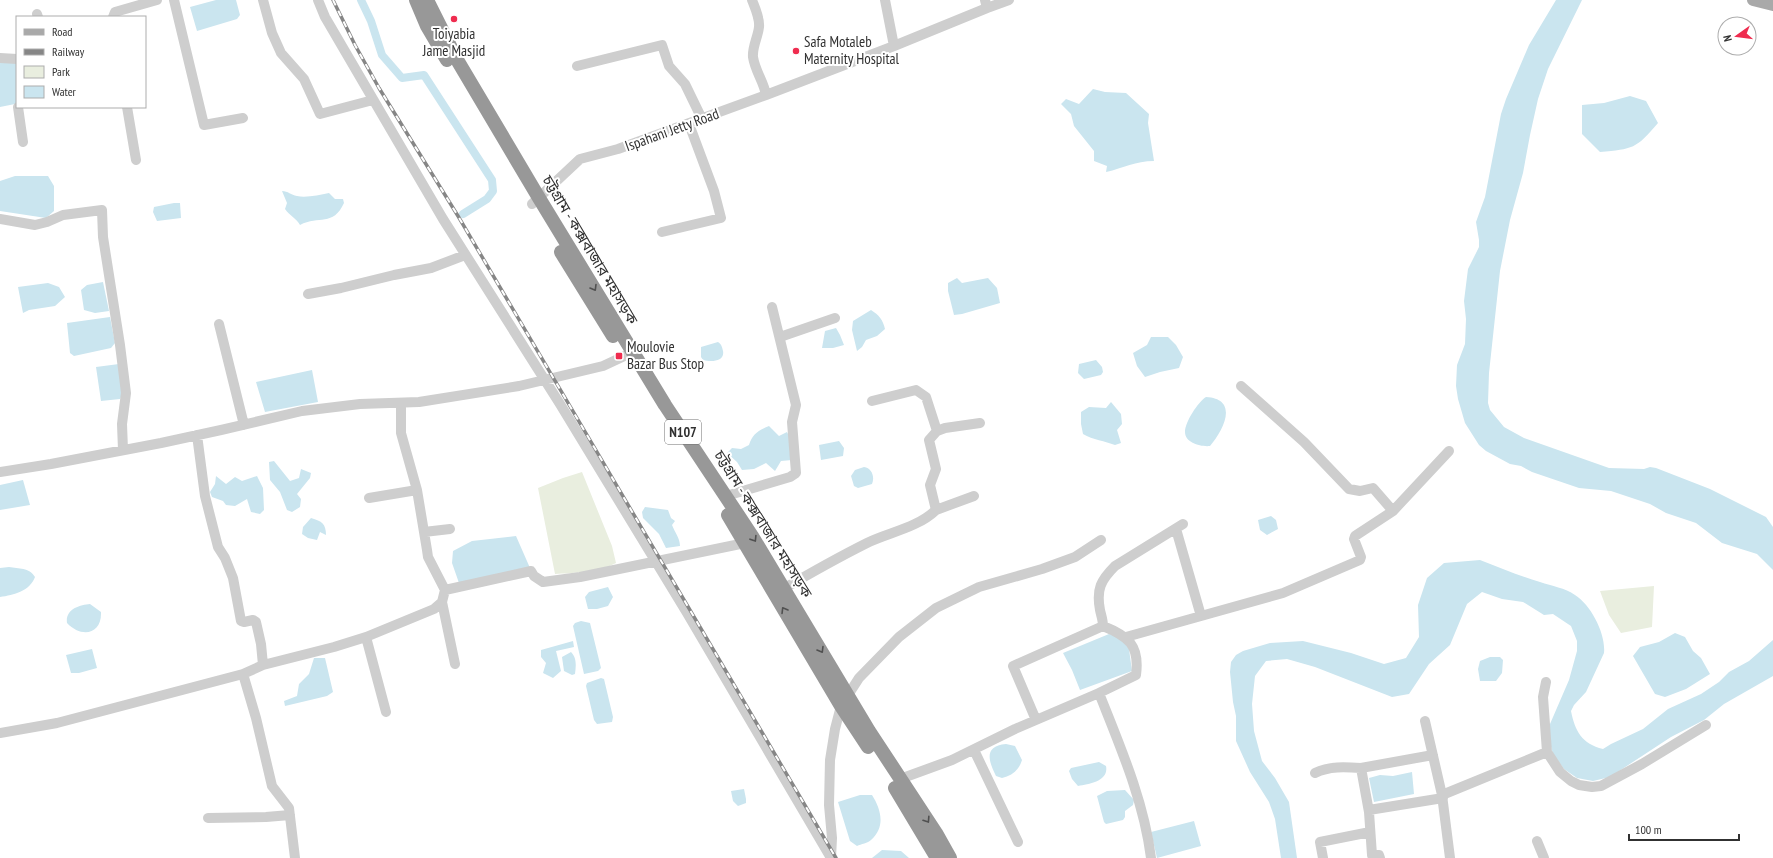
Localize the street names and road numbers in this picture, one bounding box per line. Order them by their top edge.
street label: Ispahani Jetty Road [622,104,721,155]
street label: চট্টগ্রাম - কক্সবাজার মহাসড়ক [538,171,643,328]
road number: N107 [665,420,701,444]
street label: চট্টগ্রাম - কক্সবাজার মহাসড়ক [710,446,817,602]

